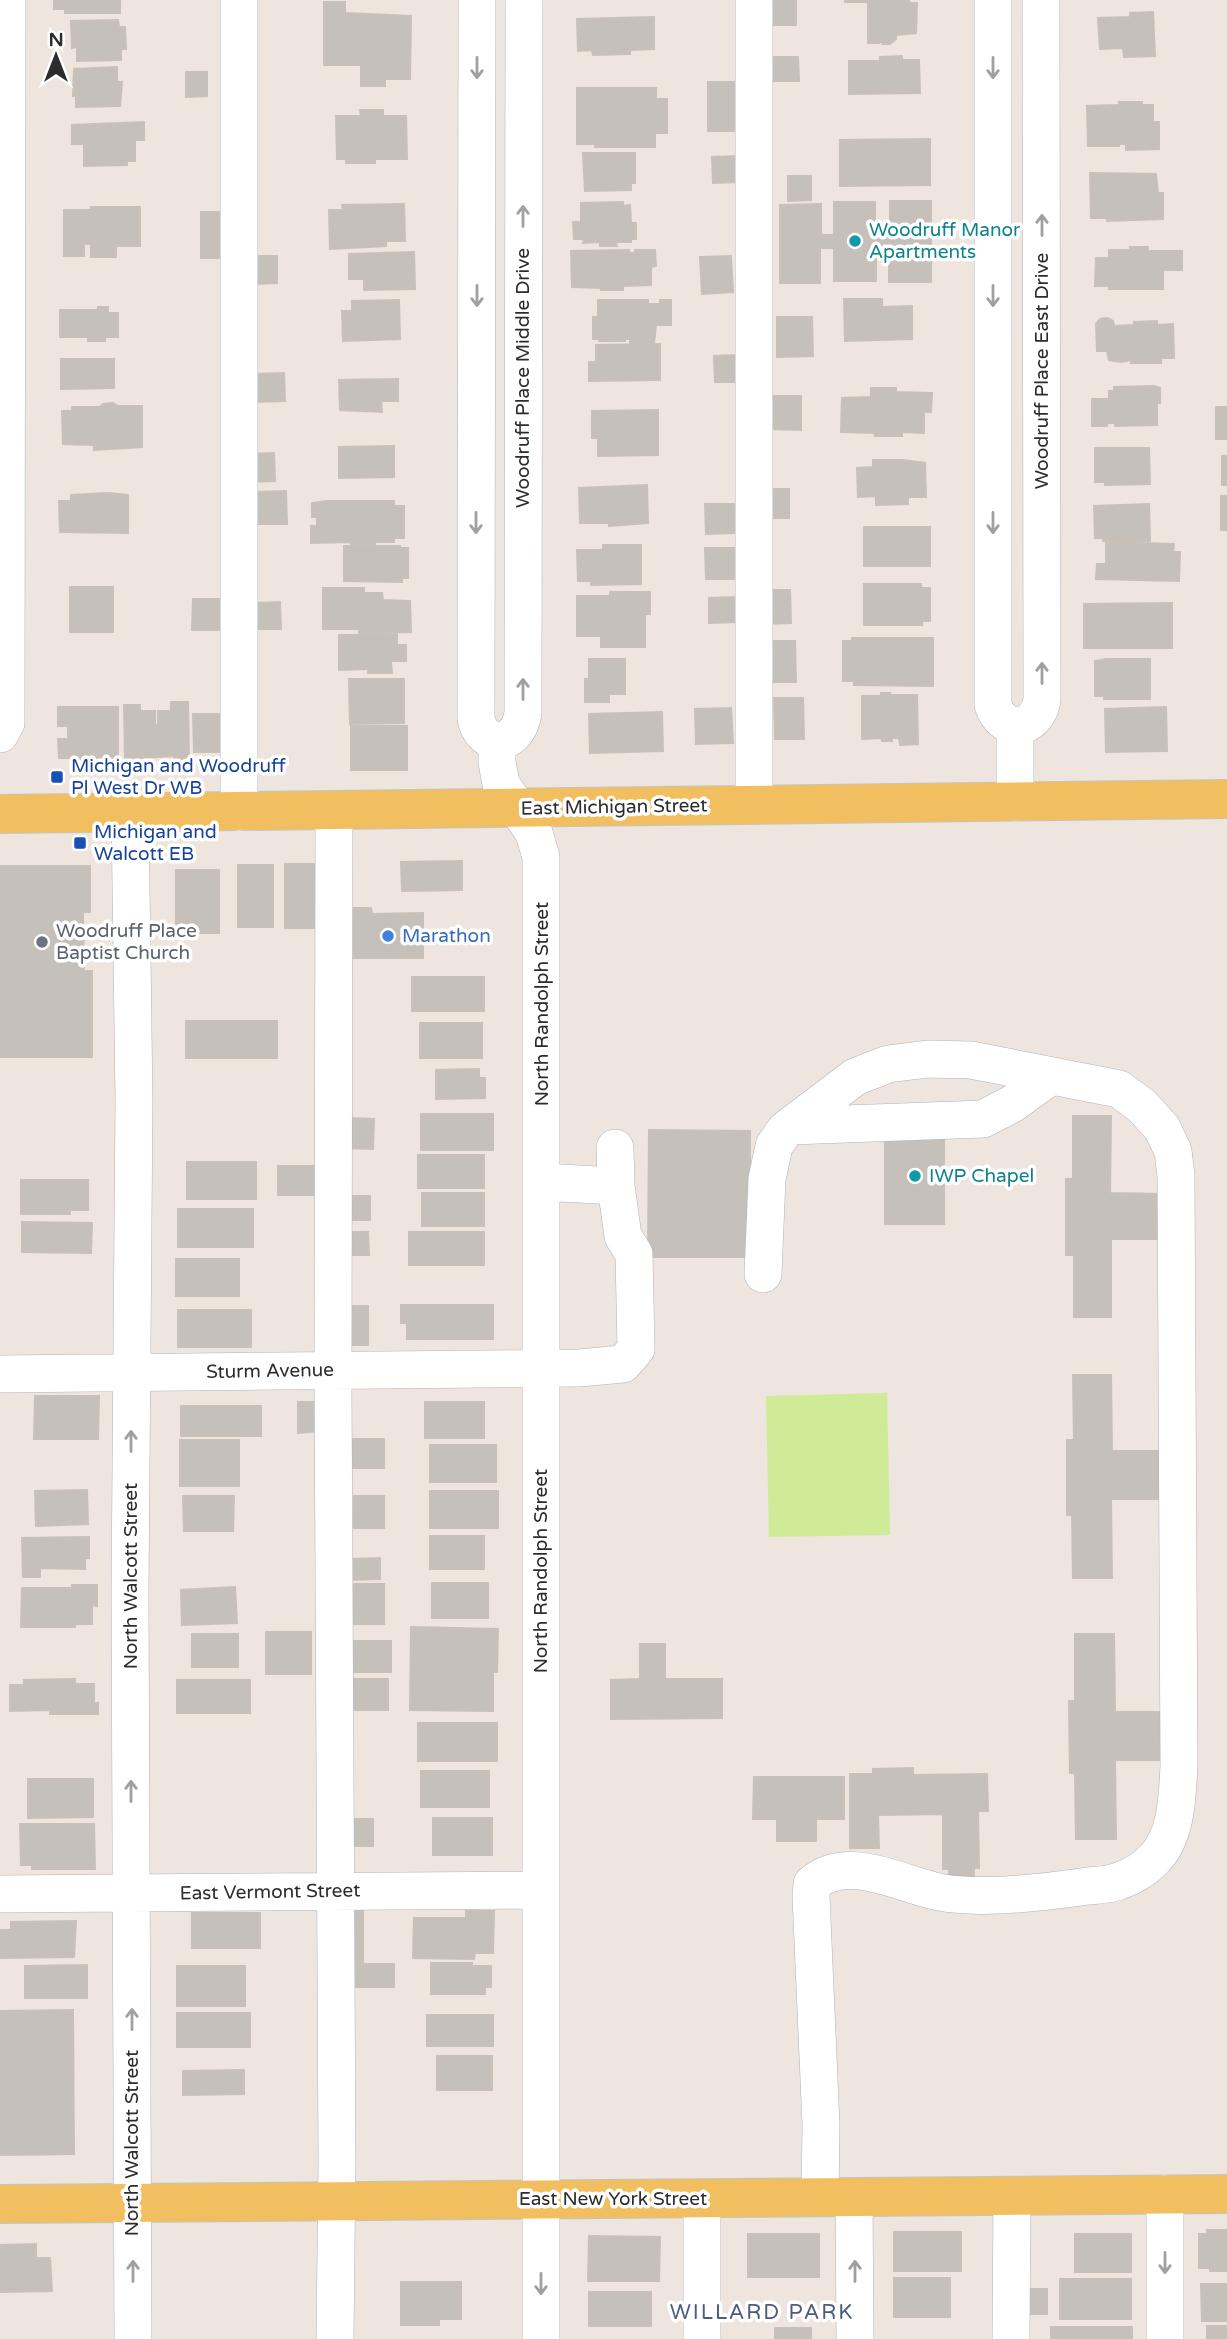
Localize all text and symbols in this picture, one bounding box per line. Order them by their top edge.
north arrow [21,21,91,91]
text: N [48,29,64,51]
one-way arrow [470,56,484,79]
one-way arrow [986,56,1000,79]
one-way arrow [516,205,530,228]
one-way arrow [1035,214,1049,237]
place label: Woodruff Manor Apartments [869,219,1021,263]
marker: Woodruff Manor Apartments [847,233,863,249]
street label: Woodruff Place Middle Drive [512,248,534,508]
street label: Woodruff Place East Drive [1031,253,1053,489]
one-way arrow [470,284,484,307]
one-way arrow [986,284,1000,307]
one-way arrow [469,511,483,534]
one-way arrow [986,511,1000,534]
one-way arrow [1035,662,1049,685]
one-way arrow [516,677,530,700]
place label: Michigan and Woodruff Pl West Dr WB [71,755,286,799]
marker: Michigan and Woodruff Pl West Dr WB [49,769,65,785]
street label: East Michigan Street [520,794,708,820]
place label: Michigan and Walcott EB [94,821,217,865]
marker: Michigan and Walcott EB [72,835,88,851]
street label: North Randolph Street [531,902,553,1106]
place label: Woodruff Place Baptist Church [56,920,197,964]
place label: Marathon [402,925,491,947]
marker: Marathon [380,928,396,944]
marker: Woodruff Place Baptist Church [34,934,50,950]
place label: IWP Chapel [929,1165,1034,1187]
marker: IWP Chapel [907,1168,923,1184]
street label: Sturm Avenue [206,1359,334,1383]
one-way arrow [124,1430,137,1453]
street label: North Randolph Street [530,1469,552,1673]
street label: North Walcott Street [120,1483,142,1669]
one-way arrow [124,1780,138,1803]
street label: East Vermont Street [179,1879,361,1905]
one-way arrow [125,2008,139,2031]
street label: North Walcott Street [121,2050,143,2236]
street label: East New York Street [519,2188,707,2210]
one-way arrow [1158,2251,1172,2274]
one-way arrow [126,2260,140,2283]
one-way arrow [848,2260,862,2283]
one-way arrow [534,2272,548,2295]
district label: WILLARD PARK [670,2300,854,2325]

